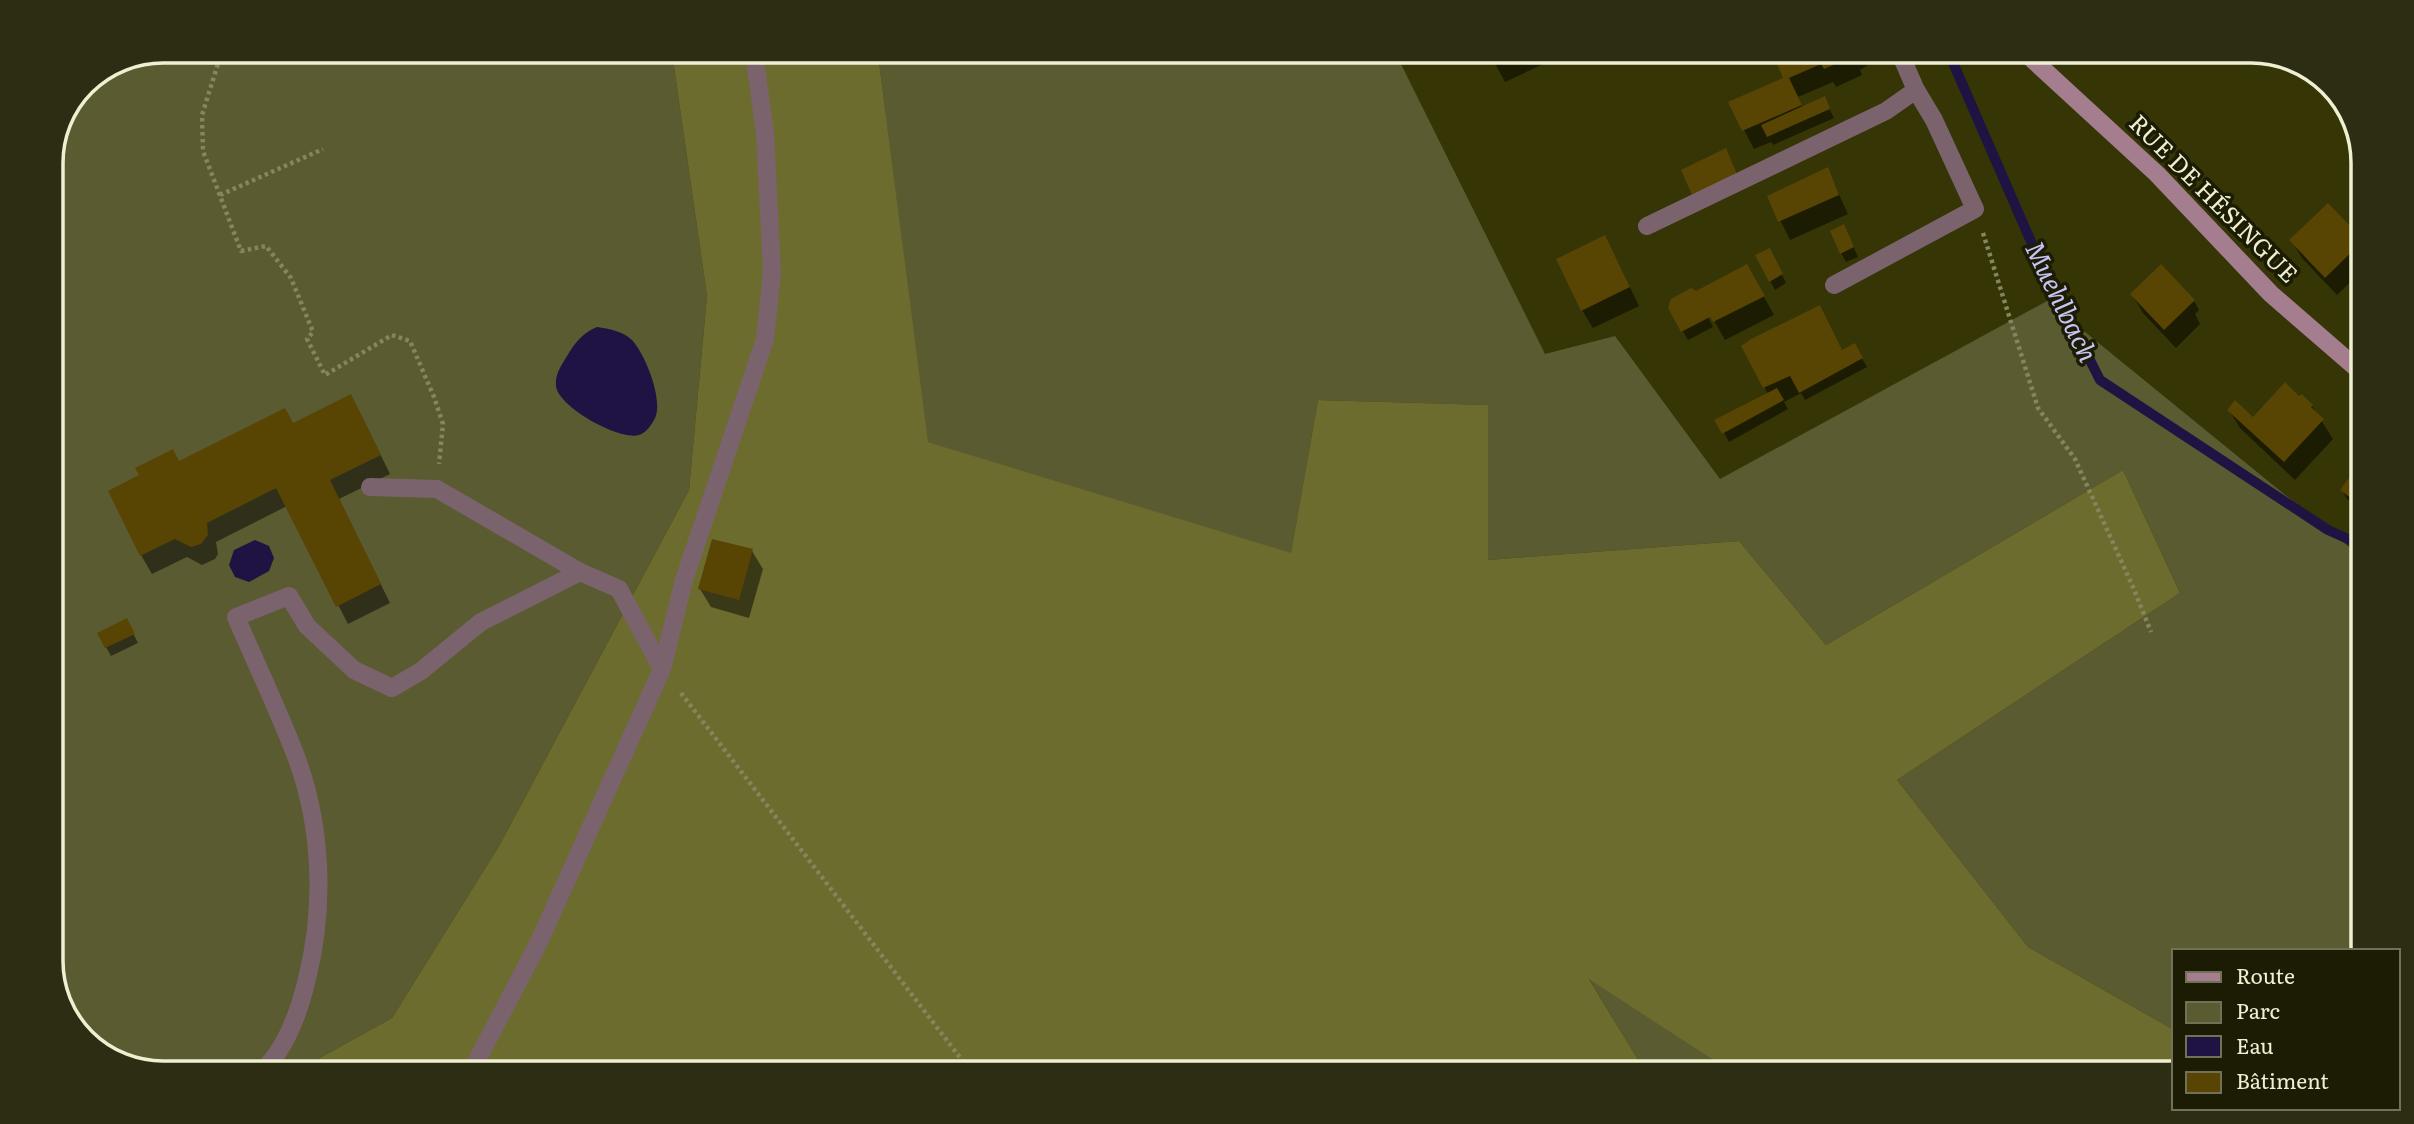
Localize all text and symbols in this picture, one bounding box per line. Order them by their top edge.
street label: RUE DE HÉSINGUE [2122,105,2307,290]
water label: Muehlbach [2017,234,2109,368]
legend [2172,949,2400,1110]
text: Route [2236,959,2295,990]
text: Parc [2236,994,2280,1025]
text: Eau [2236,1029,2274,1060]
text: Bâtiment [2236,1064,2329,1095]

